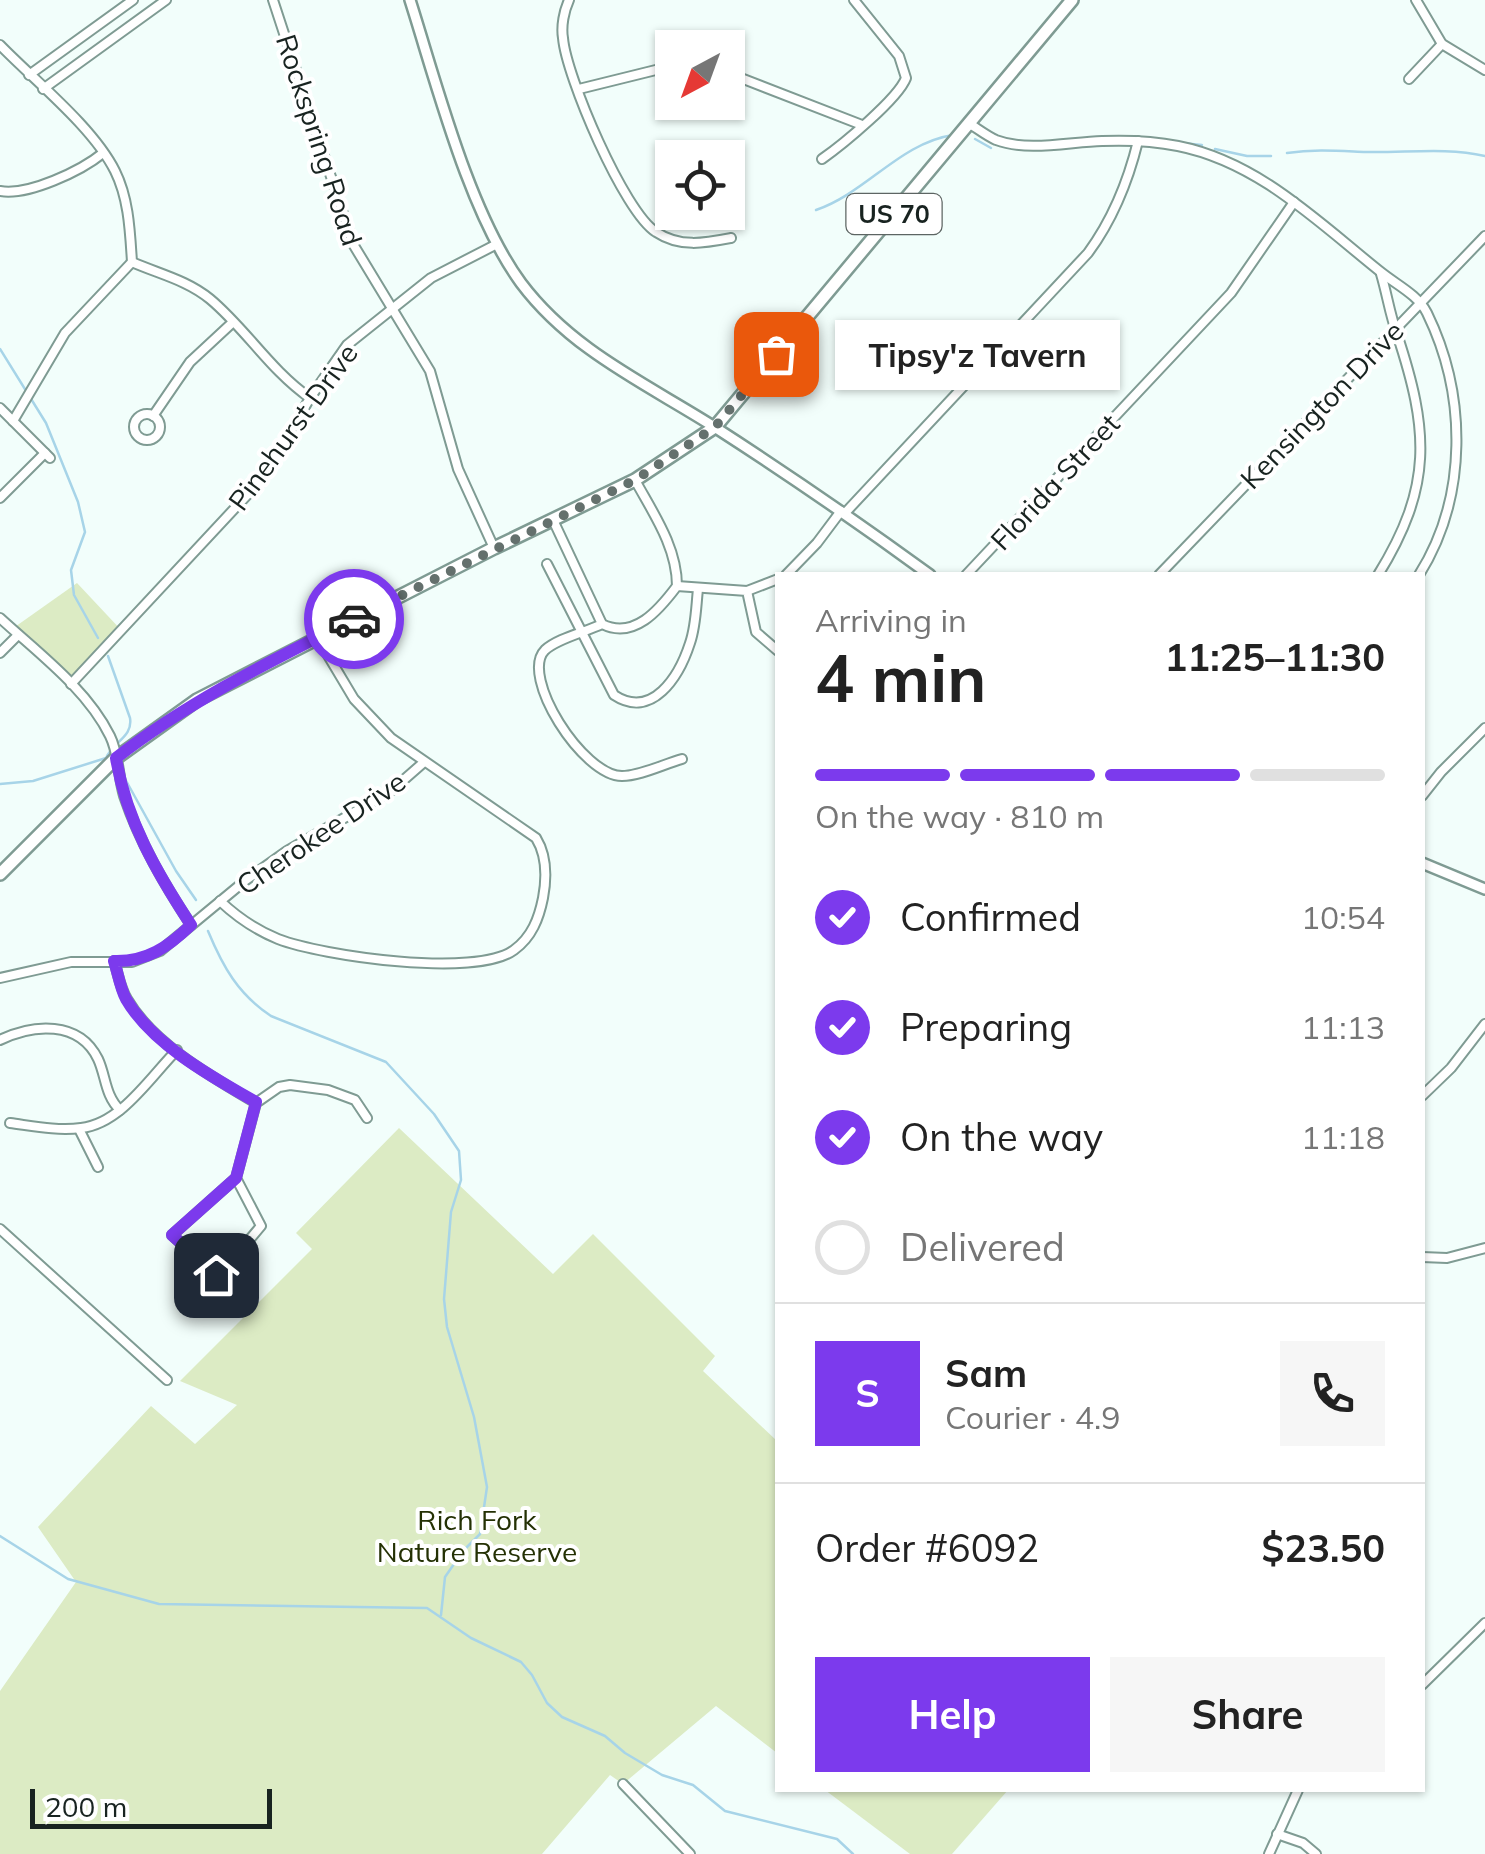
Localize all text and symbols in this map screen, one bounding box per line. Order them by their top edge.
street label: Rockspring Road [269,30,370,250]
north arrow [655,30,745,120]
map controls [655,30,745,230]
button: locate [655,140,745,230]
road number: US 70 [846,194,942,234]
pin [734,312,819,397]
street label: Kensington Drive [1233,313,1411,496]
callout: Tipsy'z Tavern [836,319,1121,389]
icon: bag [749,327,804,382]
text: Tipsy'z Tavern [869,335,1086,375]
street label: Pinehurst Drive [220,336,365,517]
street label: Florida Street [983,406,1127,557]
courier [304,569,404,669]
icon: car [327,592,382,647]
text: Arriving in [815,600,967,640]
text: 11:25–11:30 [1165,633,1385,681]
text: 4 min [815,637,986,718]
street label: Cherokee Drive [230,763,412,902]
text: On the way · 810 m [815,796,1104,836]
icon: check [815,890,870,945]
text: Confirmed [900,893,1081,941]
text: 10:54 [1301,897,1385,937]
icon: check [815,1000,870,1055]
text: Preparing [900,1003,1072,1051]
text: 11:13 [1301,1007,1385,1047]
icon: check [815,1110,870,1165]
text: On the way [900,1113,1103,1161]
text: 11:18 [1301,1117,1385,1157]
text: Delivered [900,1223,1065,1271]
pin [174,1233,259,1318]
icon: home [189,1248,244,1303]
button: phone [1280,1341,1385,1446]
text: Sam [945,1349,1027,1397]
text: S [855,1369,880,1417]
text: Courier · 4.9 [945,1397,1121,1437]
park label: Rich Fork Nature Reserve [377,1502,577,1569]
text: Order #6092 [815,1524,1039,1572]
text: $23.50 [1262,1524,1385,1572]
button: Help [815,1657,1090,1772]
button: Share [1110,1657,1385,1772]
scale bar [30,1784,272,1828]
text: 200 m [45,1789,127,1824]

